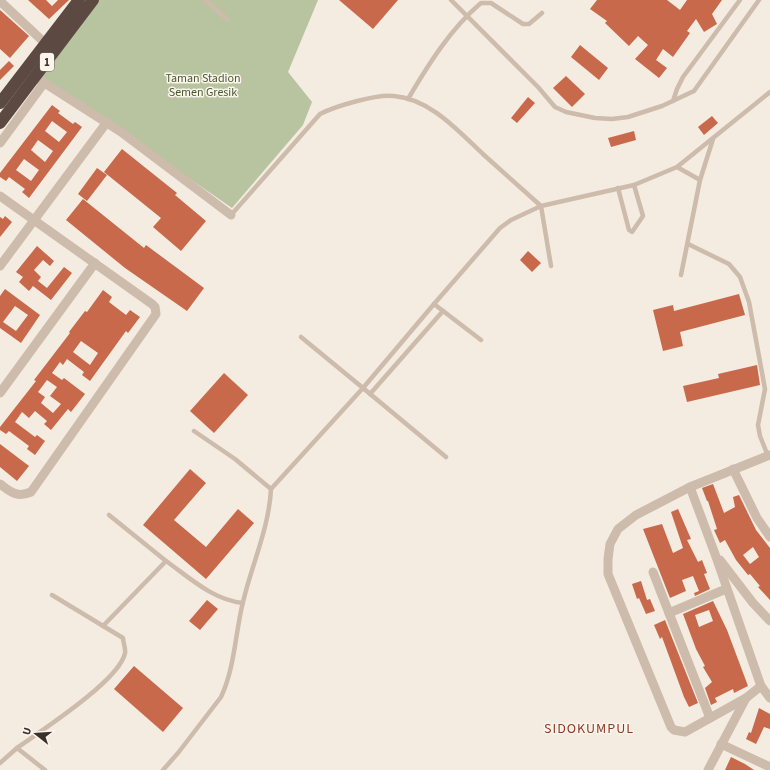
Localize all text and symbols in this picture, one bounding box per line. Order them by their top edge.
road number: 1 [40,53,54,71]
park label: Taman Stadion Semen Gresik [165,70,241,101]
north arrow [16,714,56,754]
district label: SIDOKUMPUL [544,719,634,739]
text: U [19,726,35,737]

